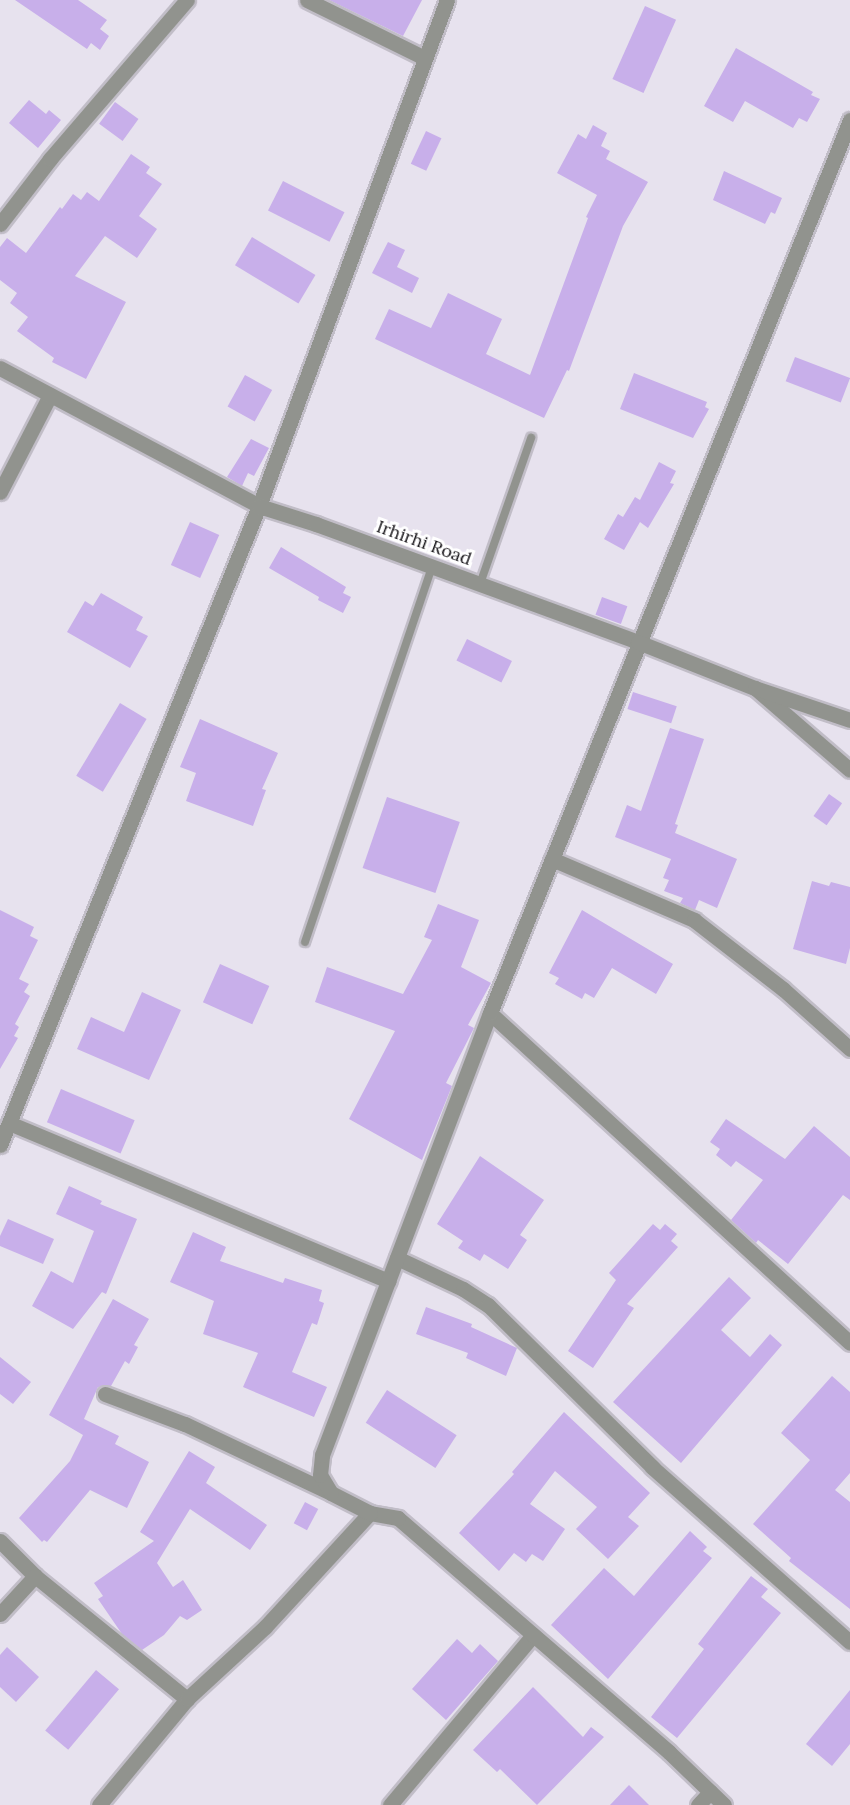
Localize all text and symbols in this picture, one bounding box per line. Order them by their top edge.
street label: Irhirhi Road [374,516,474,570]

